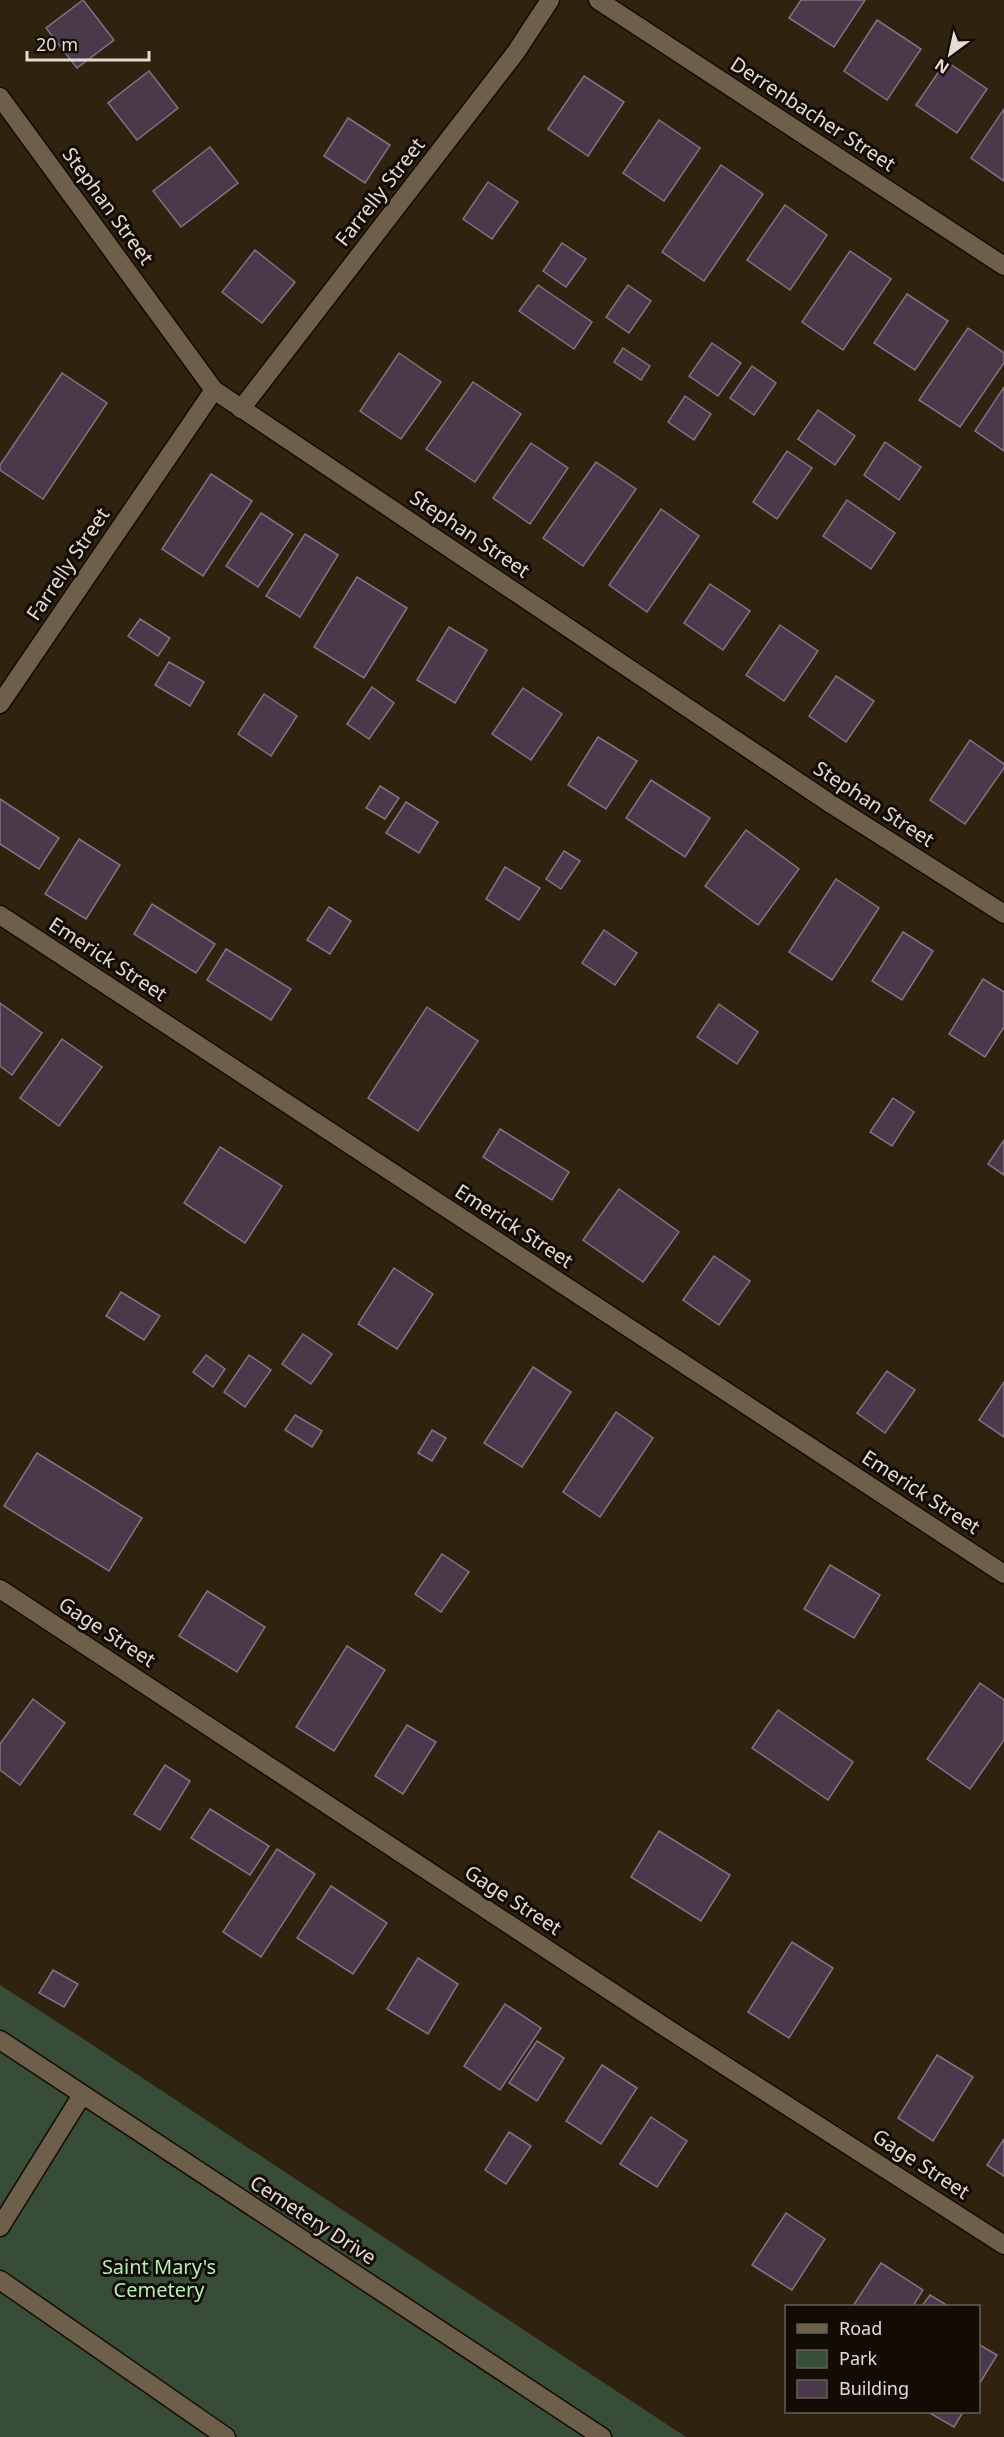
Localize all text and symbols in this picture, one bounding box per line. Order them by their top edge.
scale bar [27,24,148,62]
north arrow [920,24,980,84]
text: 20 m [36,32,78,56]
street label: Derrenbacher Street [726,50,901,177]
text: N [930,54,953,79]
street label: Farrelly Street [329,132,430,251]
street label: Stephan Street [57,142,160,270]
street label: Stephan Street [405,484,535,584]
street label: Farrelly Street [20,502,115,625]
street label: Stephan Street [809,754,940,853]
street label: Emerick Street [44,910,173,1007]
street label: Emerick Street [450,1177,579,1274]
street label: Emerick Street [857,1443,986,1540]
street label: Gage Street [54,1590,161,1673]
street label: Gage Street [460,1858,567,1941]
street label: Gage Street [868,2122,975,2205]
street label: Cemetery Drive [245,2169,382,2271]
park label: Saint Mary's Cemetery [102,2253,216,2303]
legend [785,2305,980,2413]
text: Road [839,2316,882,2340]
text: Park [839,2346,877,2370]
text: Building [839,2376,909,2400]

